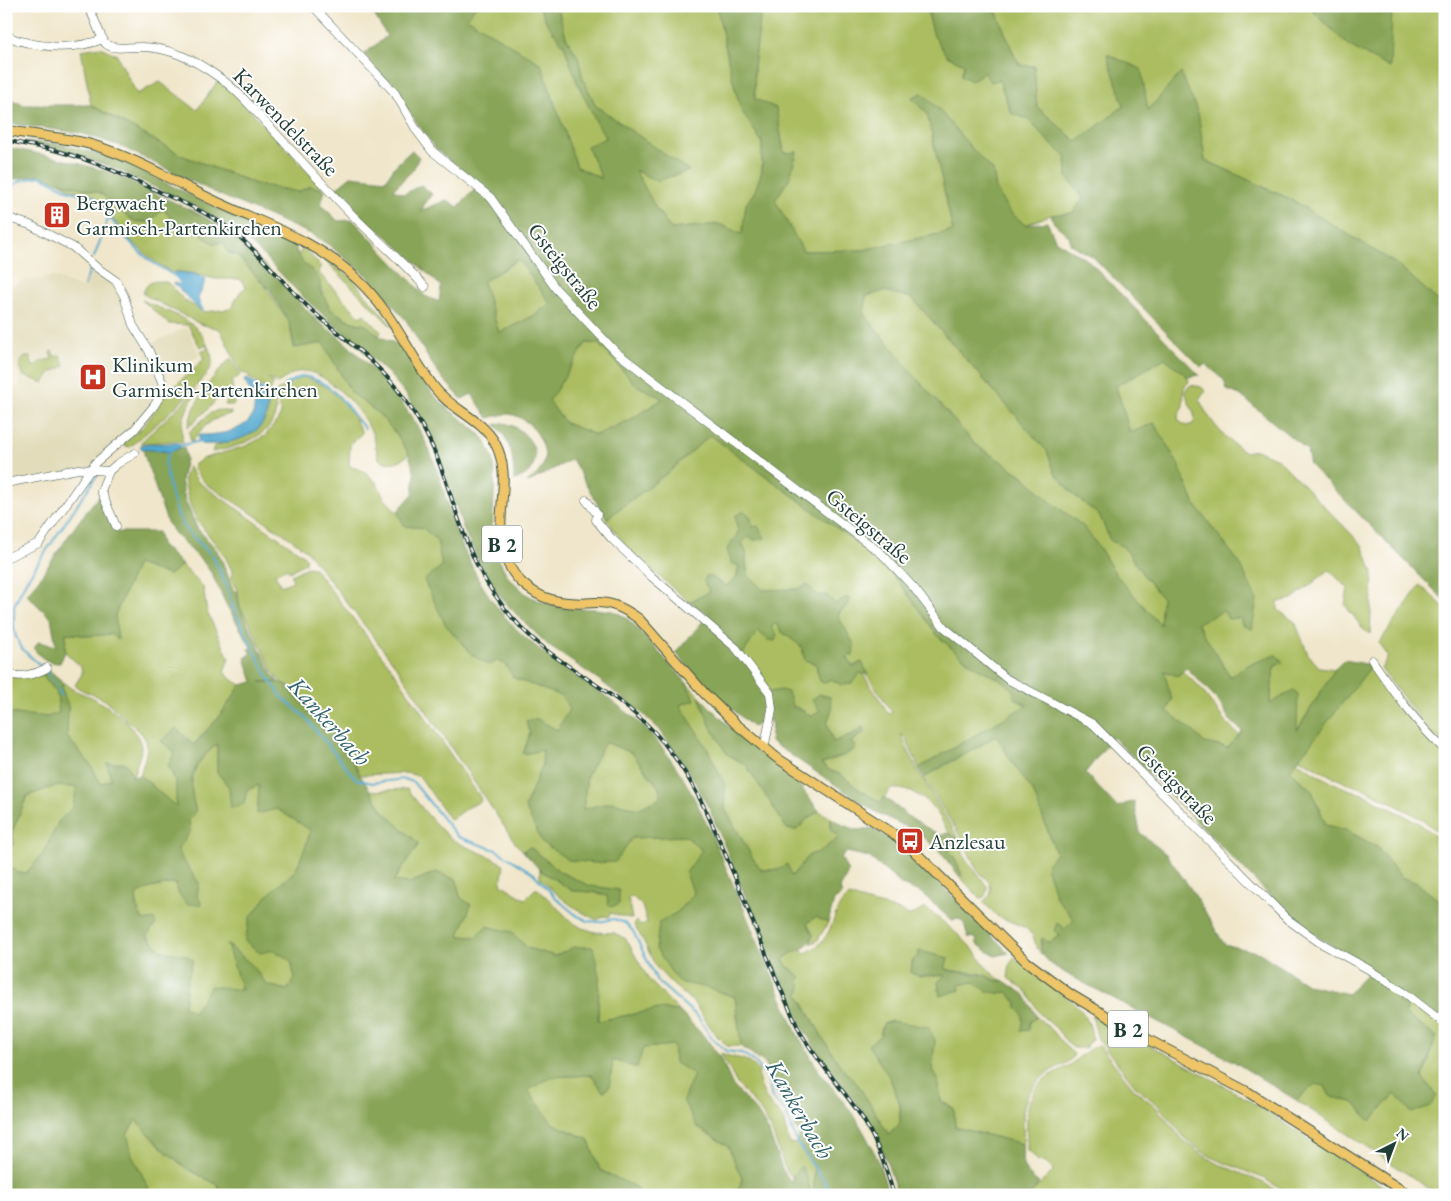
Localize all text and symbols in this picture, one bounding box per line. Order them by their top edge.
street label: Karwendelstraße [227,61,346,183]
place label: Bergwacht Garmisch-Partenkirchen [76,188,282,242]
building icon: Bergwacht Garmisch-Partenkirchen [42,200,72,230]
street label: Gsteigstraße [521,217,609,316]
place label: Klinikum Garmisch-Partenkirchen [112,350,318,404]
hospital icon: Klinikum Garmisch-Partenkirchen [78,362,108,392]
street label: Gsteigstraße [820,482,918,571]
road number: B 2 [482,526,522,562]
water label: Kankerbach [281,669,378,772]
street label: Gsteigstraße [1130,737,1224,831]
bus stop icon: Anzlesau [895,826,925,856]
place label: Anzlesau [928,827,1006,856]
road number: B 2 [1108,1011,1148,1048]
water label: Kankerbach [759,1053,841,1165]
north arrow [1368,1118,1418,1168]
text: N [1392,1124,1413,1145]

